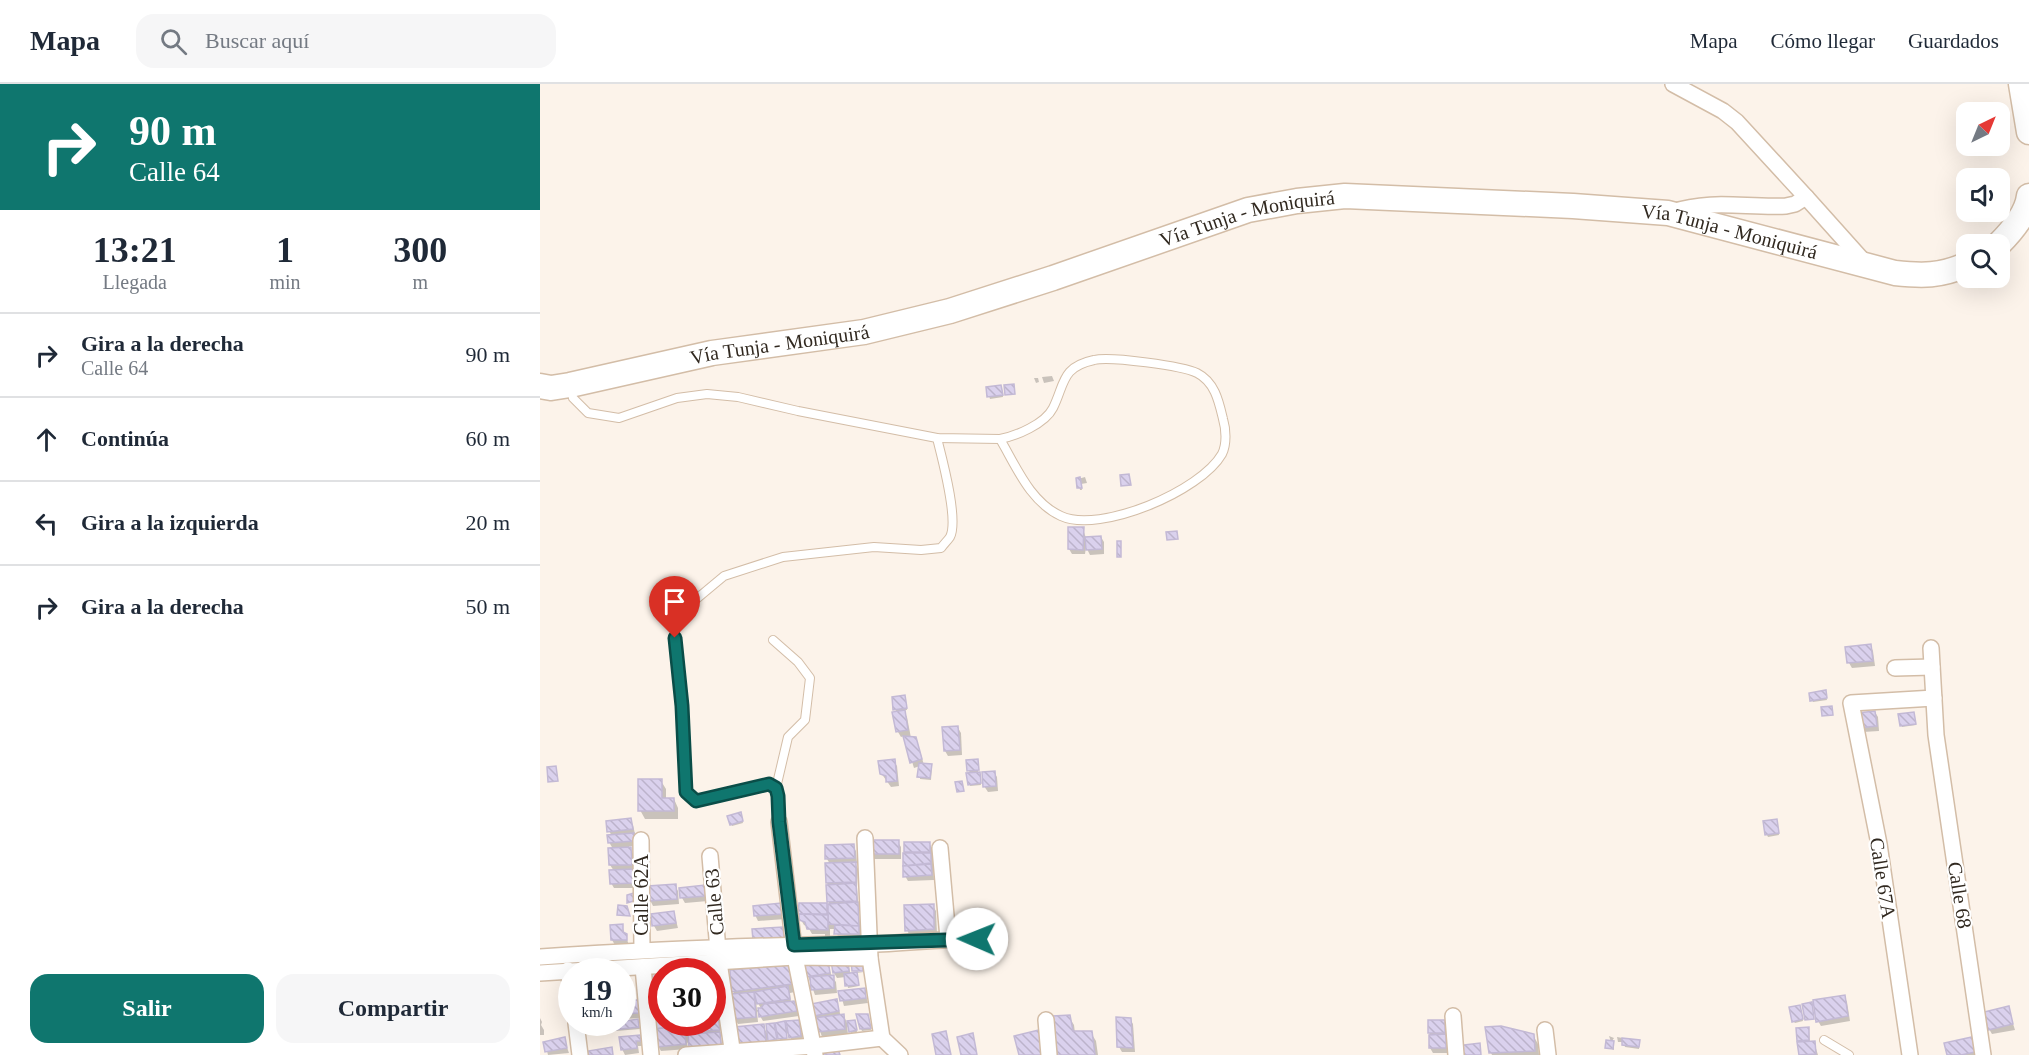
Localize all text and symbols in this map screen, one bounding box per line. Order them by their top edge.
search box [136,14,556,68]
text: Mapa [30,25,100,56]
icon: search [157,25,190,58]
text: Buscar aquí [205,28,309,53]
text: Mapa [1690,29,1738,53]
text: Cómo llegar [1771,29,1875,53]
text: Guardados [1908,29,1999,53]
north arrow [1956,102,2010,156]
map controls [1956,102,2010,288]
icon: right [30,108,108,186]
text: 90 m [129,108,217,154]
text: Calle 64 [129,157,220,187]
button: sound [1956,168,2010,222]
street label: Vía Tunja - Moniquirá [1157,186,1336,251]
street label: Vía Tunja - Moniquirá [1641,200,1820,263]
text: 13:21 [93,230,177,270]
text: 1 [276,230,294,270]
text: 300 [393,230,447,270]
button: search [1956,234,2010,288]
text: Llegada [103,271,167,293]
text: min [269,271,301,293]
text: m [413,271,428,293]
street label: Vía Tunja - Moniquirá [688,320,871,369]
text: Gira a la derecha [81,331,244,356]
icon: right [30,339,63,372]
text: 90 m [465,342,510,367]
text: Calle 64 [81,357,148,379]
icon: ahead [30,423,63,456]
text: Continúa [81,426,169,451]
text: 60 m [465,426,510,451]
icon: left [30,507,63,540]
text: Gira a la izquierda [81,510,259,535]
text: 20 m [465,510,510,535]
pin [649,576,700,638]
icon: arrive [658,585,691,618]
icon: right [30,591,63,624]
text: Gira a la derecha [81,594,244,619]
text: 50 m [465,594,510,619]
street label: Calle 67A [1866,836,1900,921]
street label: Calle 62A [630,854,652,936]
street label: Calle 68 [1944,860,1976,930]
street label: Calle 63 [700,868,728,936]
position arrow [945,907,1009,971]
speed limit sign: 30 [648,958,726,1036]
text: 19 [582,973,612,1006]
button: Salir [30,974,264,1043]
button: Compartir [276,974,510,1043]
text: km/h [582,1004,612,1020]

